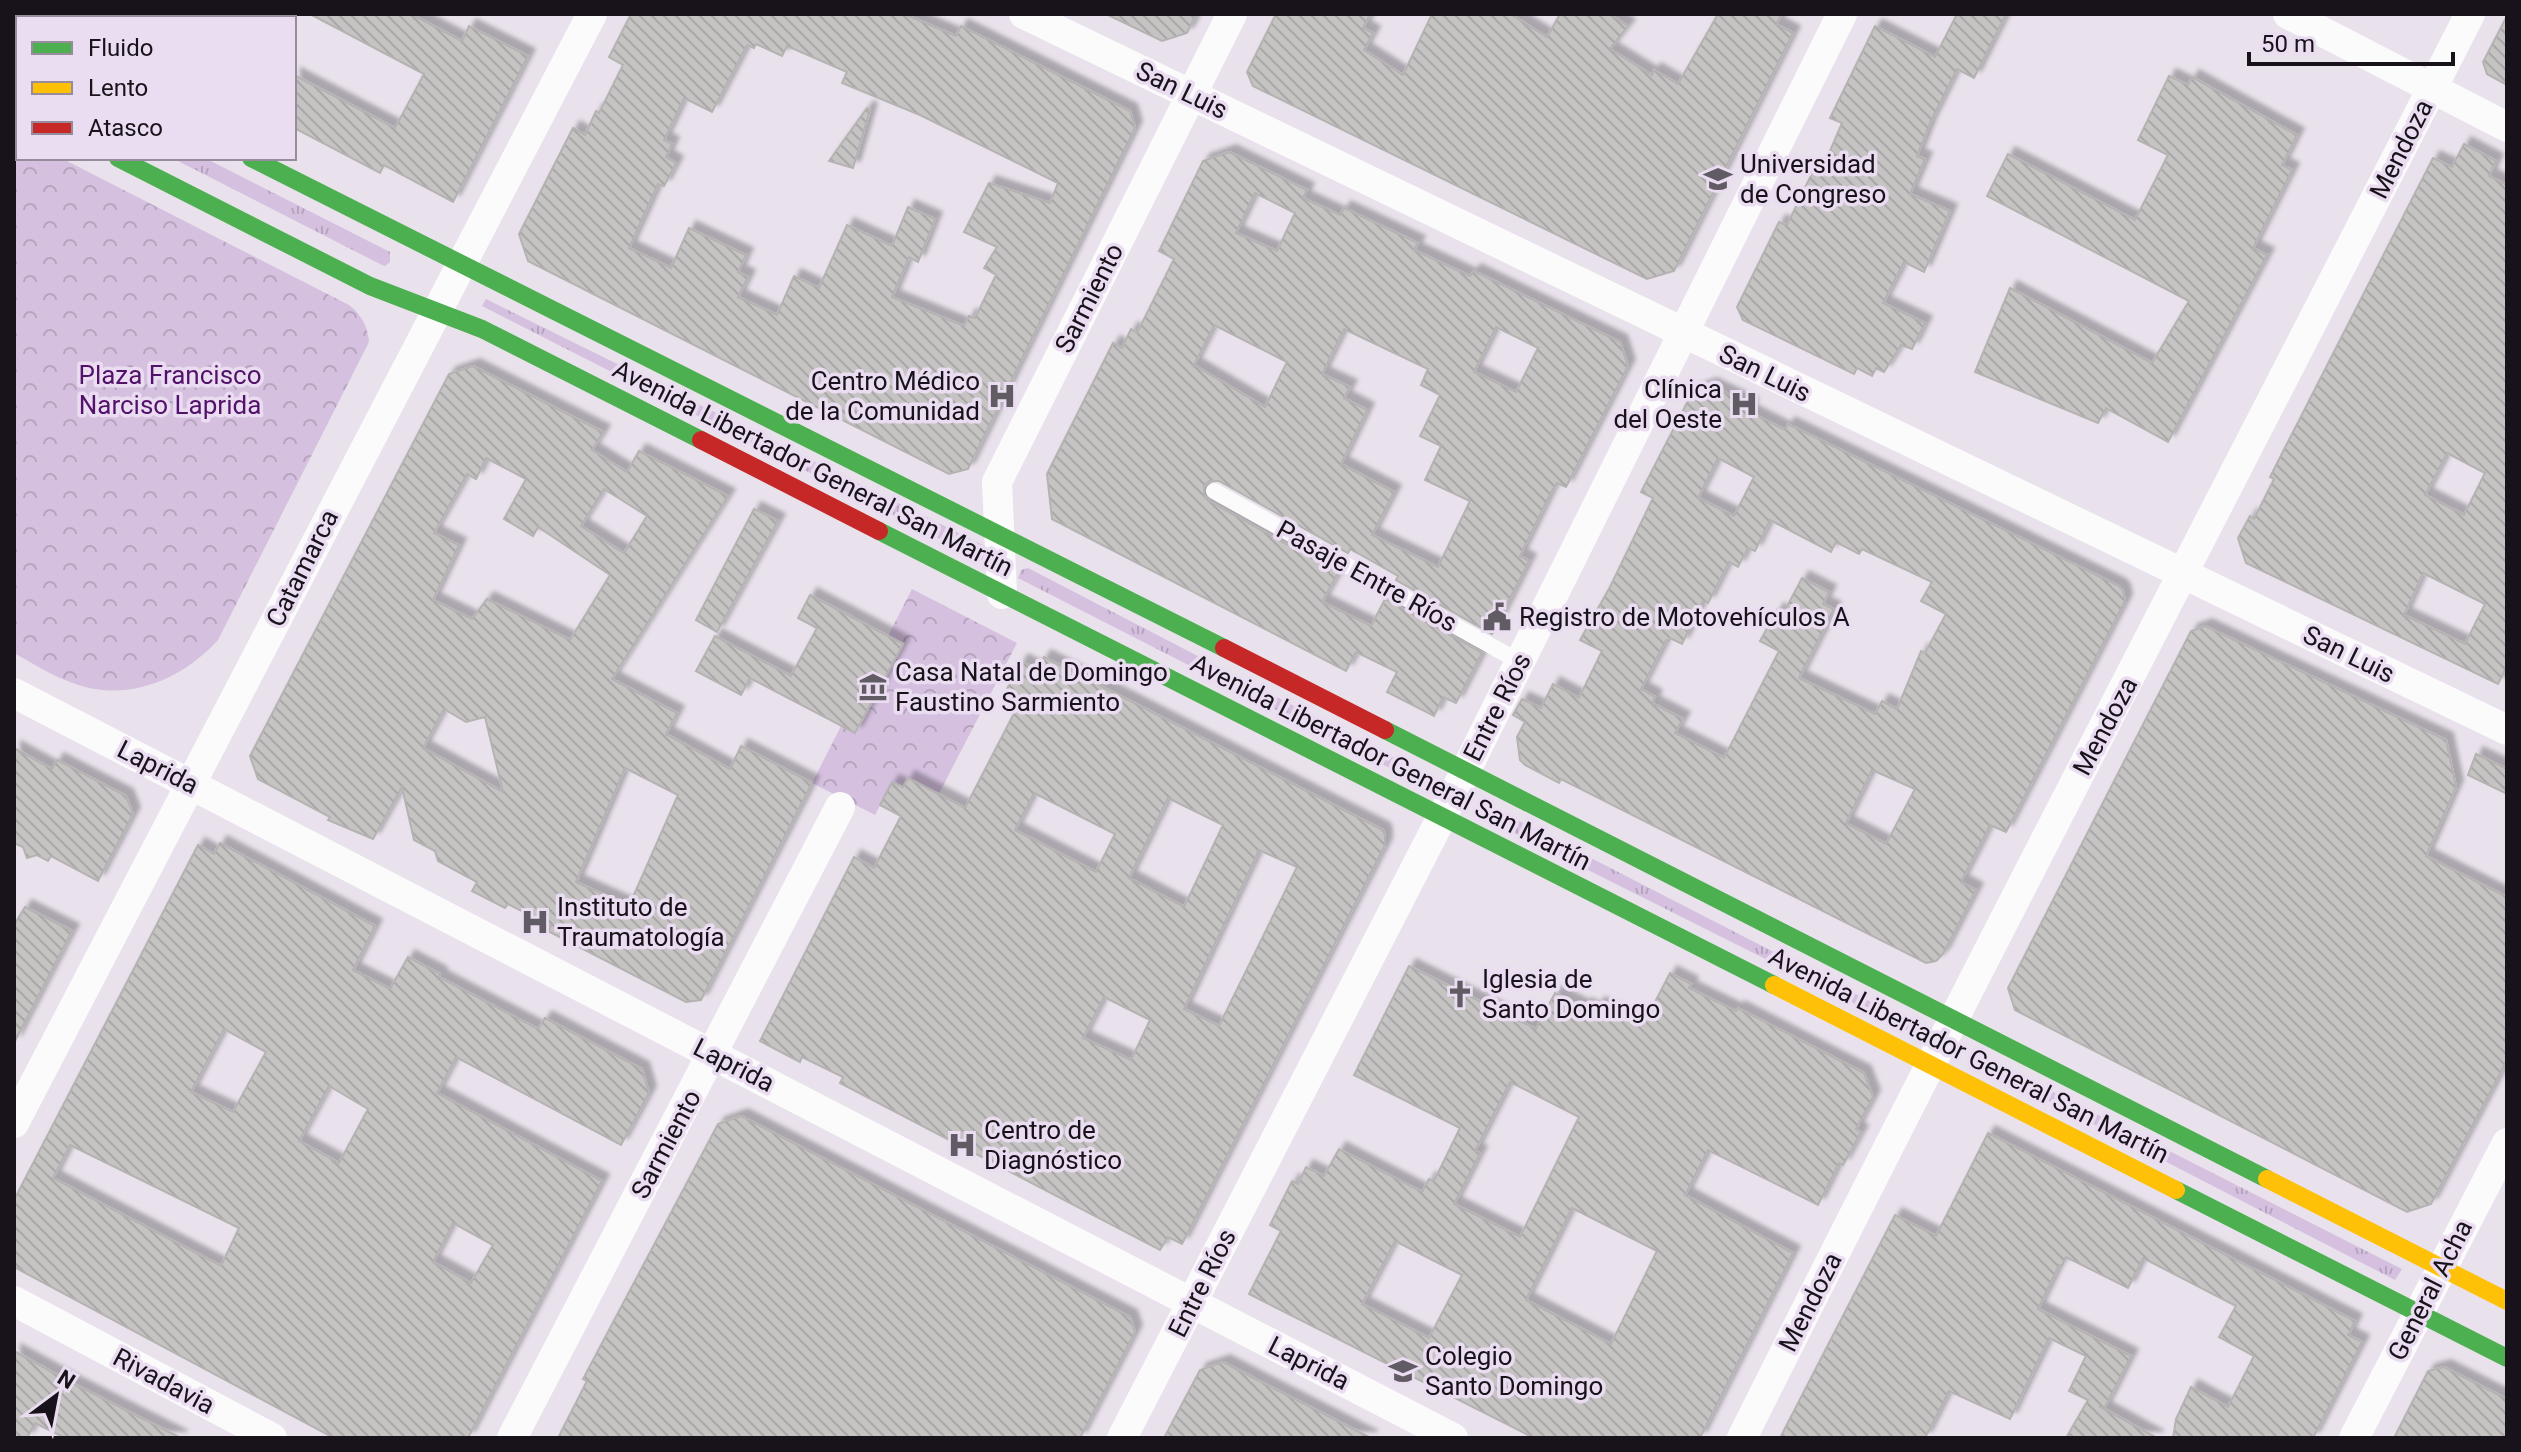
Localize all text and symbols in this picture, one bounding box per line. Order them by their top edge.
legend [16,16,296,160]
scale bar [2249,16,2453,66]
text: 50 m [2261,30,2315,58]
text: Fluido [88,34,153,62]
street label: San Luis [1131,55,1233,125]
text: Lento [88,74,148,102]
street label: Mendoza [2363,94,2439,204]
text: Atasco [88,114,163,142]
place label: Universidad de Congreso [1740,149,1886,209]
school or university icon: Universidad de Congreso [1703,164,1733,194]
street label: Sarmiento [1049,238,1129,358]
street label: San Luis [1714,338,1816,408]
street label: Avenida Libertador General San Martín [608,354,1018,582]
park label: Plaza Francisco Narciso Laprida [79,360,262,420]
place label: Centro Médico de la Comunidad [785,366,980,426]
place label: Clínica del Oeste [1613,374,1722,434]
hospital icon: Centro Médico de la Comunidad [987,381,1017,411]
hospital icon: Clínica del Oeste [1729,389,1759,419]
street label: Catamarca [260,505,344,631]
street label: Pasaje Entre Ríos [1272,514,1462,638]
public building icon: Registro de Motovehículos A [1482,602,1512,632]
place label: Registro de Motovehículos A [1519,602,1850,632]
street label: San Luis [2298,619,2400,689]
street label: Avenida Libertador General San Martín [1186,648,1596,876]
street label: Entre Ríos [1457,648,1537,766]
place label: Casa Natal de Domingo Faustino Sarmiento [895,657,1168,717]
museum icon: Casa Natal de Domingo Faustino Sarmiento [858,672,888,702]
street label: Mendoza [2067,672,2143,780]
street label: Laprida [113,734,203,800]
place label: Instituto de Traumatología [557,892,725,952]
hospital icon: Instituto de Traumatología [520,907,550,937]
street label: Avenida Libertador General San Martín [1764,941,2174,1169]
place label: Iglesia de Santo Domingo [1482,964,1660,1024]
church icon: Iglesia de Santo Domingo [1445,979,1475,1009]
street label: Laprida [689,1032,779,1098]
street label: Sarmiento [625,1085,707,1203]
place label: Centro de Diagnóstico [984,1115,1122,1175]
hospital icon: Centro de Diagnóstico [947,1130,977,1160]
street label: General Acha [2382,1215,2478,1365]
street label: Entre Ríos [1162,1224,1242,1342]
street label: Mendoza [1772,1247,1848,1357]
street label: Laprida [1264,1330,1354,1396]
place label: Colegio Santo Domingo [1425,1341,1603,1401]
street label: Rivadavia [108,1342,220,1420]
north arrow [16,1356,96,1436]
school or university icon: Colegio Santo Domingo [1388,1356,1418,1386]
text: N [53,1365,80,1394]

